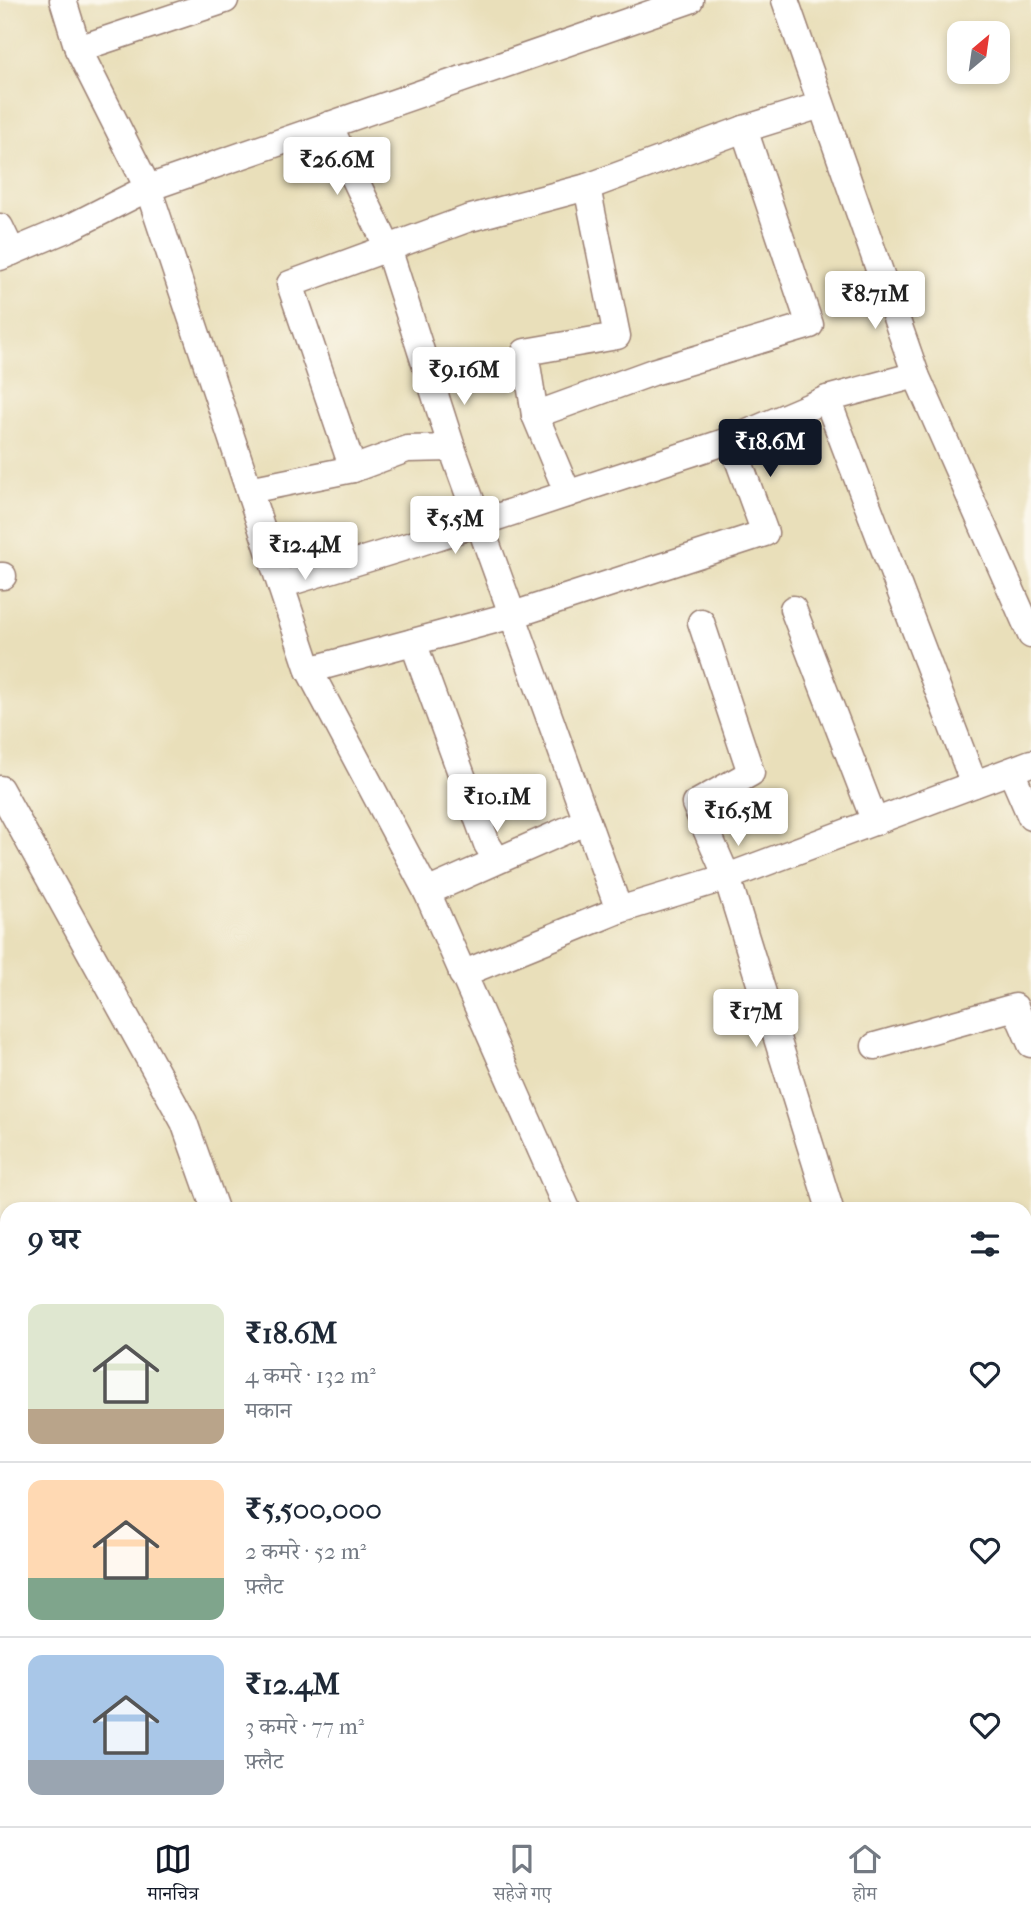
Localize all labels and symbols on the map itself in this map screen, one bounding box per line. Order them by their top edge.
north arrow [947,21,1010,84]
pin: ₹26.6M [280,138,394,197]
pin: ₹8.71M [818,272,932,331]
pin: ₹9.16M [407,348,521,407]
pin: ₹18.6M [713,420,827,479]
pin: ₹5.5M [406,496,504,556]
pin: ₹12.4M [248,522,362,582]
pin: ₹10.1M [440,774,554,834]
pin: ₹16.5M [681,788,795,848]
pin: ₹17M [715,990,797,1049]

